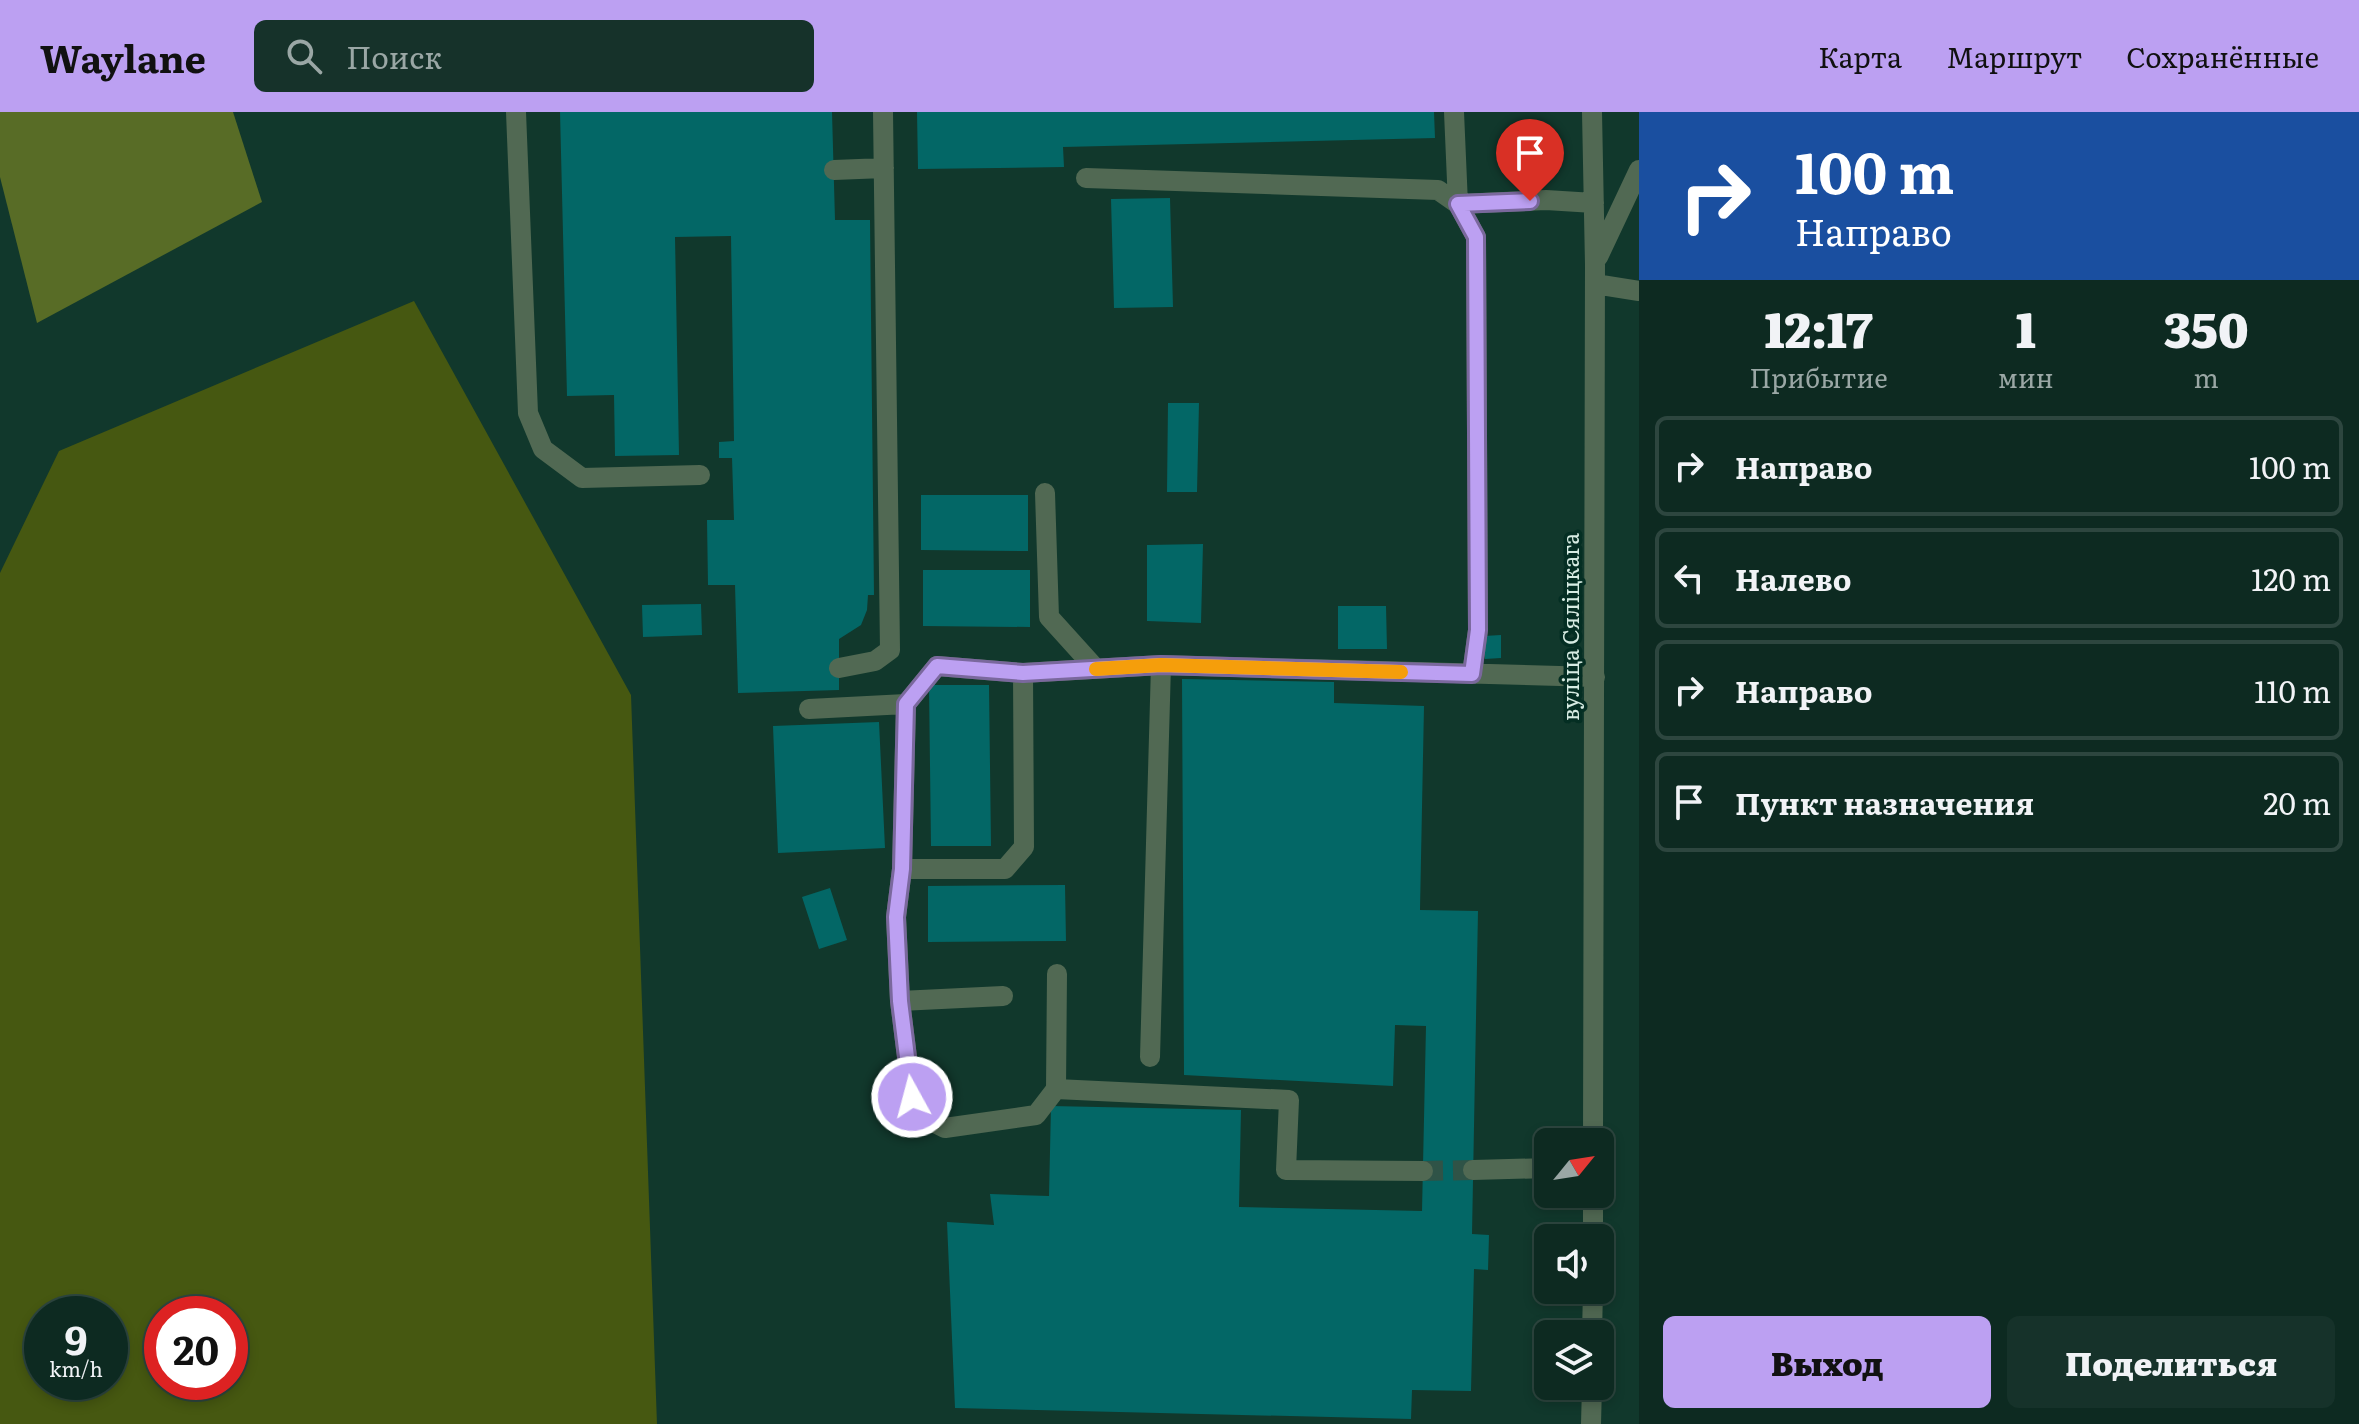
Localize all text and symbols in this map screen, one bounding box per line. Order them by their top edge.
search box [254,20,814,92]
text: Waylane [40,28,206,85]
icon: search [282,34,326,78]
text: Поиск [346,34,442,78]
text: Карта [1818,35,1902,77]
text: Маршрут [1946,35,2082,77]
text: Сохранённые [2126,35,2319,77]
pin [1496,119,1564,201]
text: 100 m [1795,128,1954,211]
icon: arrive [1508,131,1552,175]
icon: right [1663,144,1767,248]
text: Направо [1795,204,1952,257]
text: 12:17 [1764,292,1873,363]
text: 1 [2016,292,2036,363]
text: 350 [2164,292,2249,363]
text: Прибытие [1749,357,1888,396]
text: мин [1998,357,2053,396]
text: m [2194,357,2219,396]
icon: right [1667,444,1711,488]
text: Направо [1735,444,1873,488]
text: 100 m [2249,444,2331,488]
street label: вуліца Сяліцкага [1553,533,1586,721]
icon: left [1667,556,1711,600]
text: Налево [1735,556,1851,600]
text: 120 m [2251,556,2331,600]
icon: right [1667,668,1711,712]
text: Направо [1735,668,1873,712]
text: 110 m [2254,668,2331,712]
icon: arrive [1667,780,1711,824]
text: Пункт назначения [1735,780,2034,824]
text: 20 m [2263,780,2331,824]
position arrow [870,1055,954,1139]
north arrow [1534,1128,1614,1208]
map controls [1534,1128,1614,1400]
button: sound [1534,1224,1614,1304]
speed limit sign: 20 [144,1296,248,1400]
text: 9 [64,1308,88,1367]
button: Выход [1663,1316,1991,1408]
button: Поделиться [2007,1316,2335,1408]
button: layers [1534,1320,1614,1400]
text: km/h [49,1353,103,1383]

